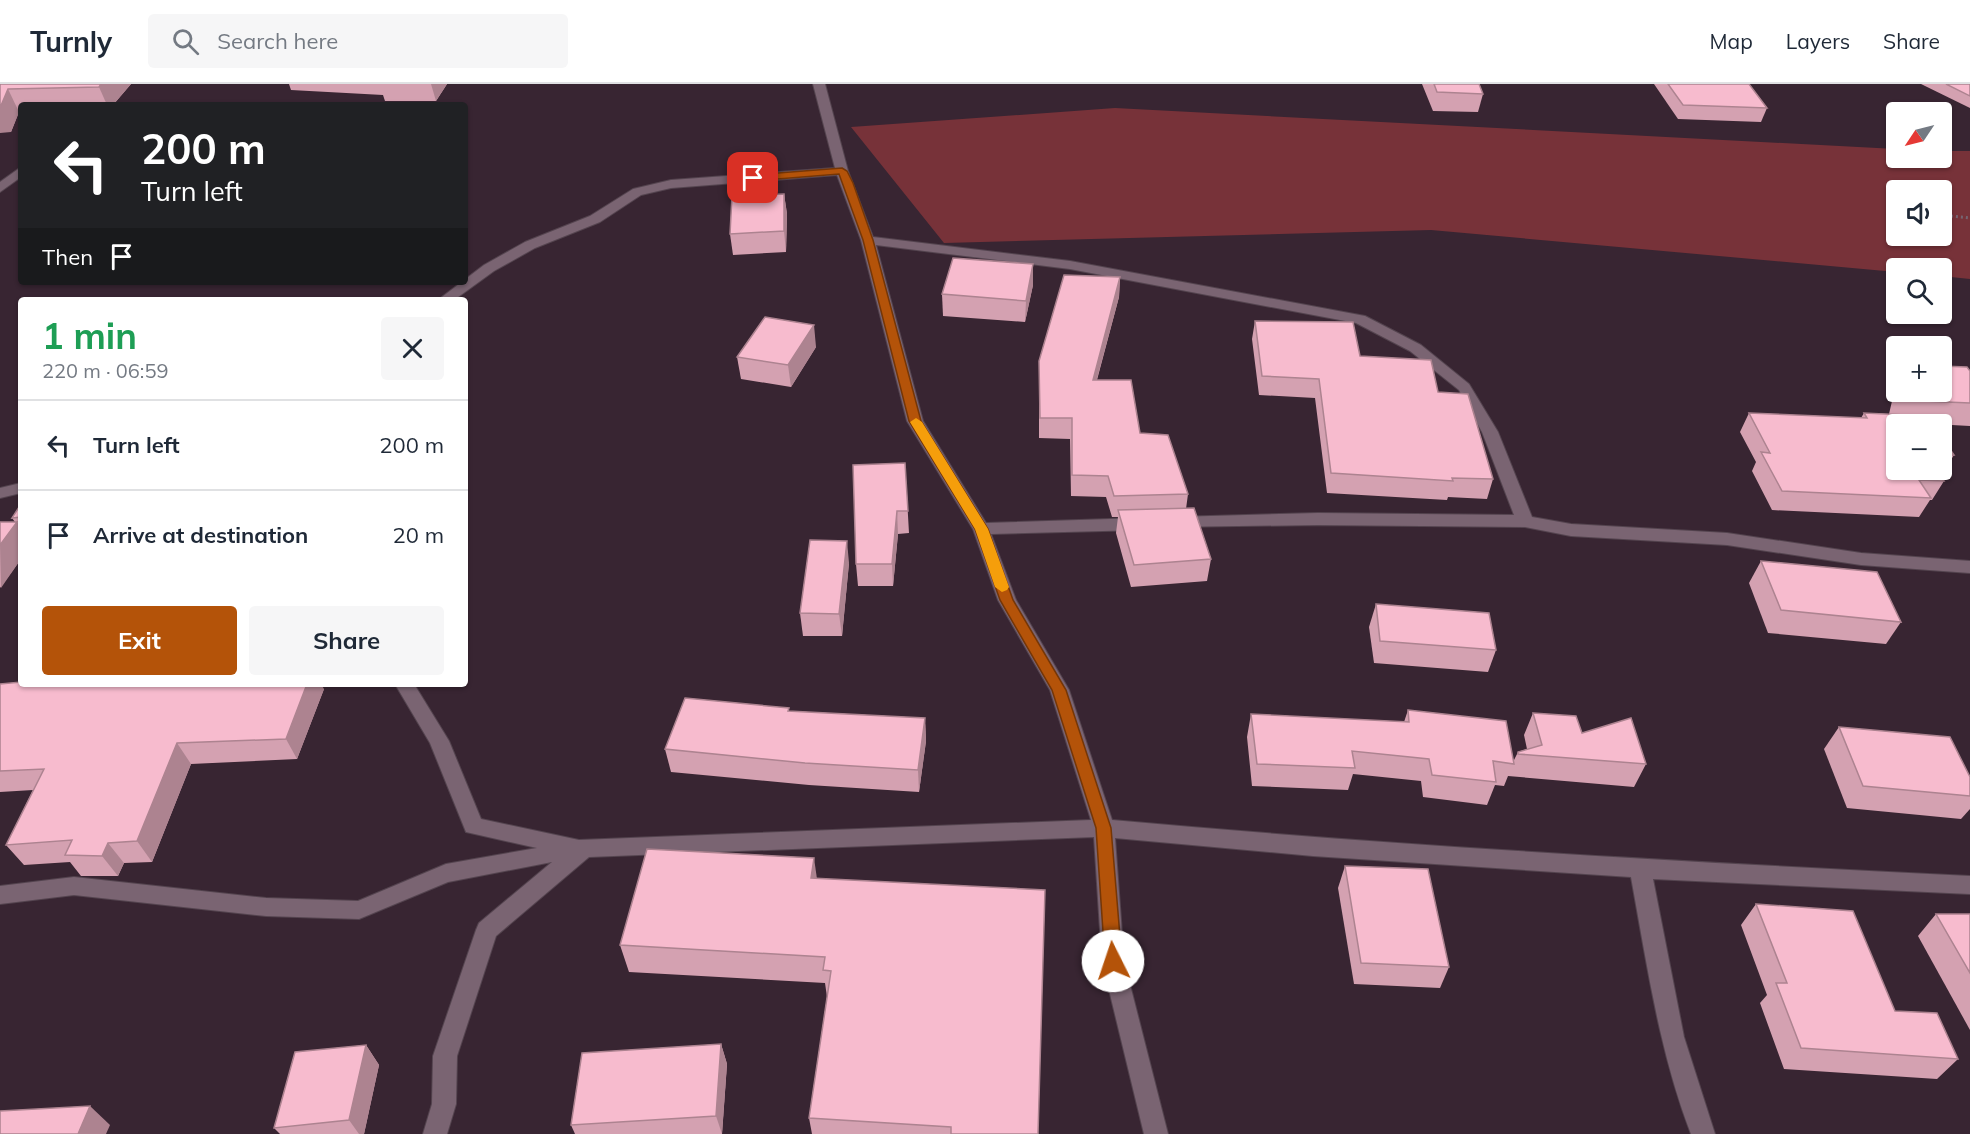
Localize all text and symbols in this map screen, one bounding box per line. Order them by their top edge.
search box [148,14,568,68]
text: Turnly [30,24,112,59]
icon: search [169,25,202,58]
text: Search here [217,27,338,55]
text: Map [1710,28,1753,54]
text: Layers [1786,28,1850,54]
text: Share [1883,28,1940,54]
north arrow [1886,102,1952,168]
map controls [1886,102,1952,480]
text: 200 m [141,122,266,175]
icon: left [42,126,120,204]
pin [727,152,778,203]
icon: arrive [736,161,769,194]
text: Turn left [141,174,243,208]
button: sound [1886,180,1952,246]
icon: arrive [105,240,138,273]
text: Then [42,243,93,271]
button: search [1886,258,1952,324]
text: 1 min [42,313,137,358]
button: close [381,317,444,380]
button: + [1886,336,1952,402]
text: 220 m · 06:59 [42,358,168,383]
button: − [1886,414,1952,480]
icon: left [42,429,75,462]
text: Turn left [93,431,180,459]
text: 200 m [379,431,444,459]
icon: arrive [42,519,75,552]
text: Arrive at destination [93,521,308,549]
text: 20 m [393,521,444,549]
button: Exit [42,606,237,675]
button: Share [249,606,444,675]
position arrow [1081,929,1145,993]

